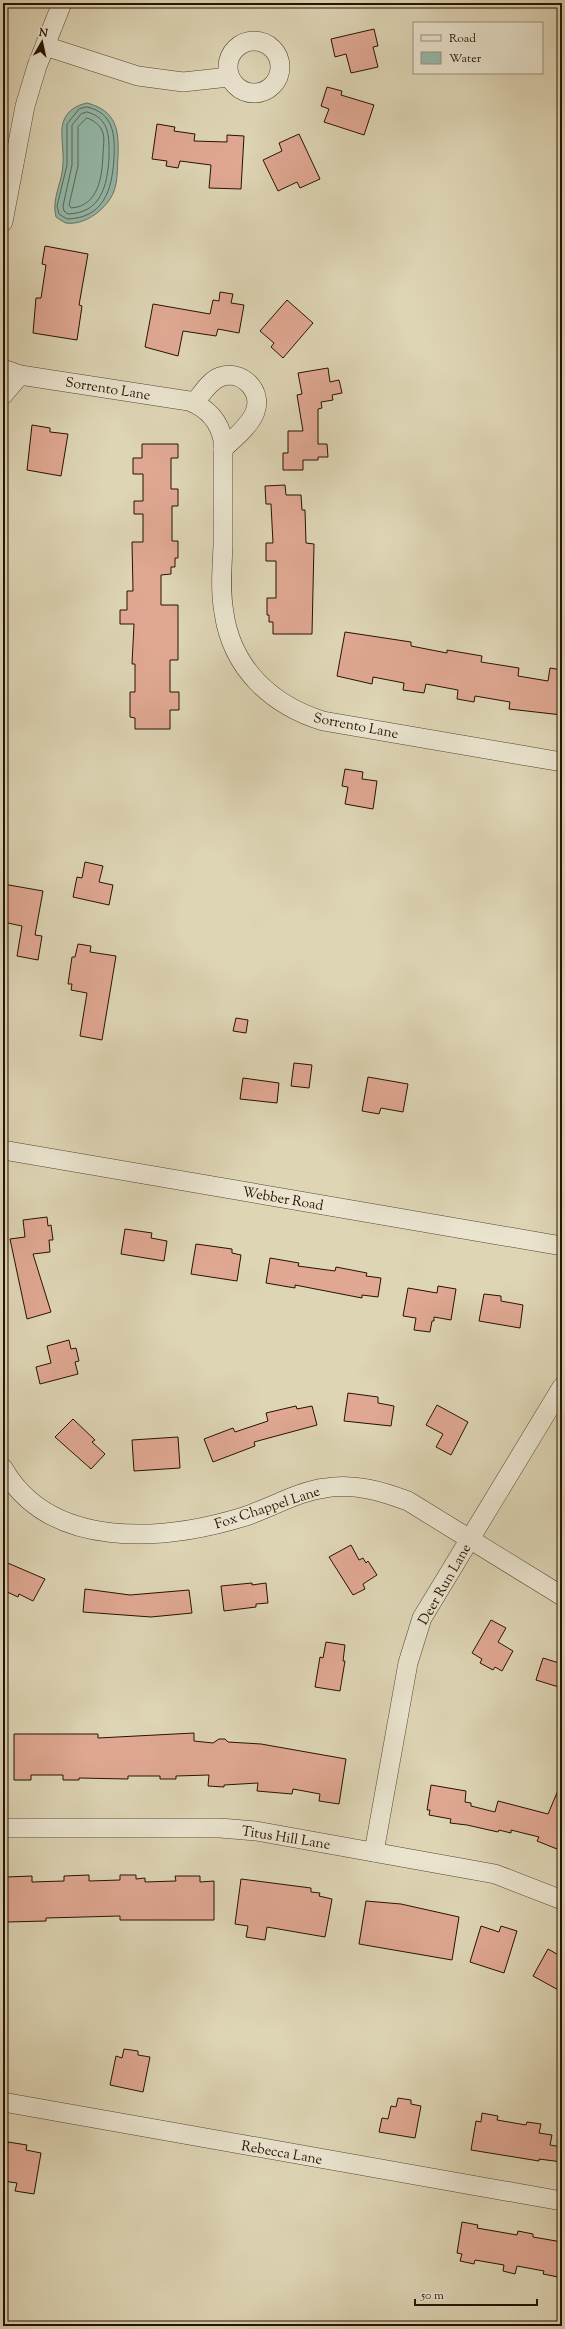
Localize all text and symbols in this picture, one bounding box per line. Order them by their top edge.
north arrow [22,22,62,62]
legend [413,22,543,74]
text: N [37,24,49,42]
text: Road [449,30,476,48]
text: Water [449,50,482,68]
street label: Sorrento Lane [64,373,152,407]
street label: Sorrento Lane [311,709,400,745]
street label: Webber Road [241,1183,325,1217]
street label: Fox Chappel Lane [212,1482,323,1535]
street label: Deer Run Lane [414,1541,477,1629]
street label: Titus Hill Lane [240,1822,332,1856]
street label: Rebecca Lane [240,2137,324,2171]
scale bar [415,2281,537,2307]
text: 50 m [420,2287,444,2305]

